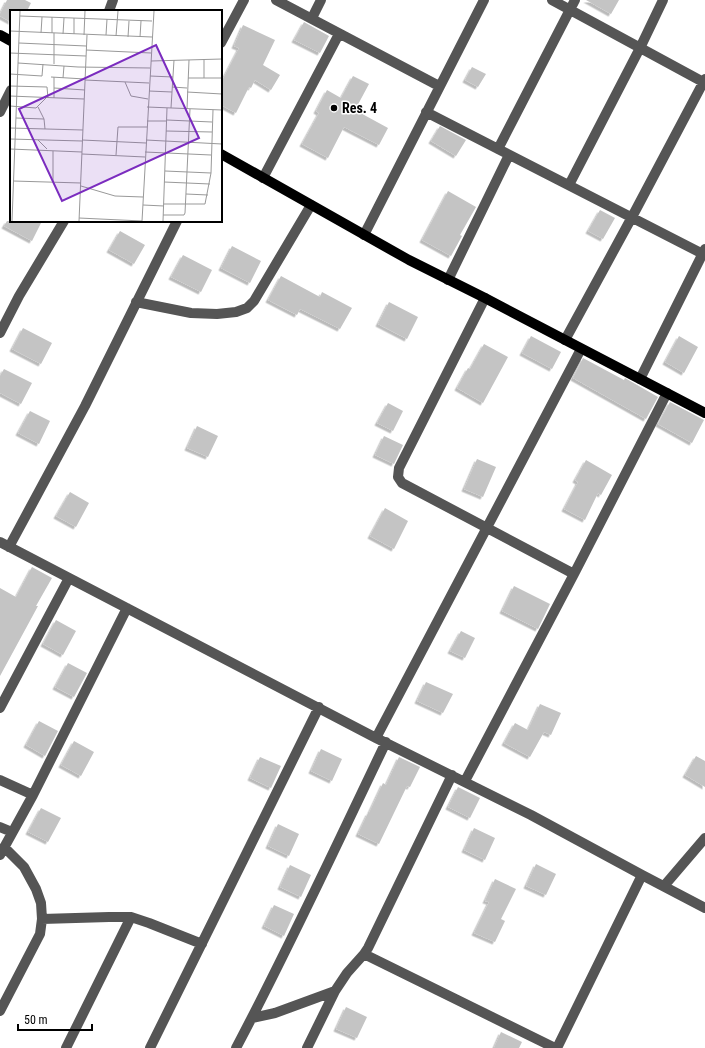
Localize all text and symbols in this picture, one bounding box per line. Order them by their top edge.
inset map [10,10,222,222]
place label: Res. 4 [342,100,377,116]
marker: Res. 4 [329,103,339,113]
scale bar [18,1006,92,1032]
text: 50 m [24,1013,48,1027]

